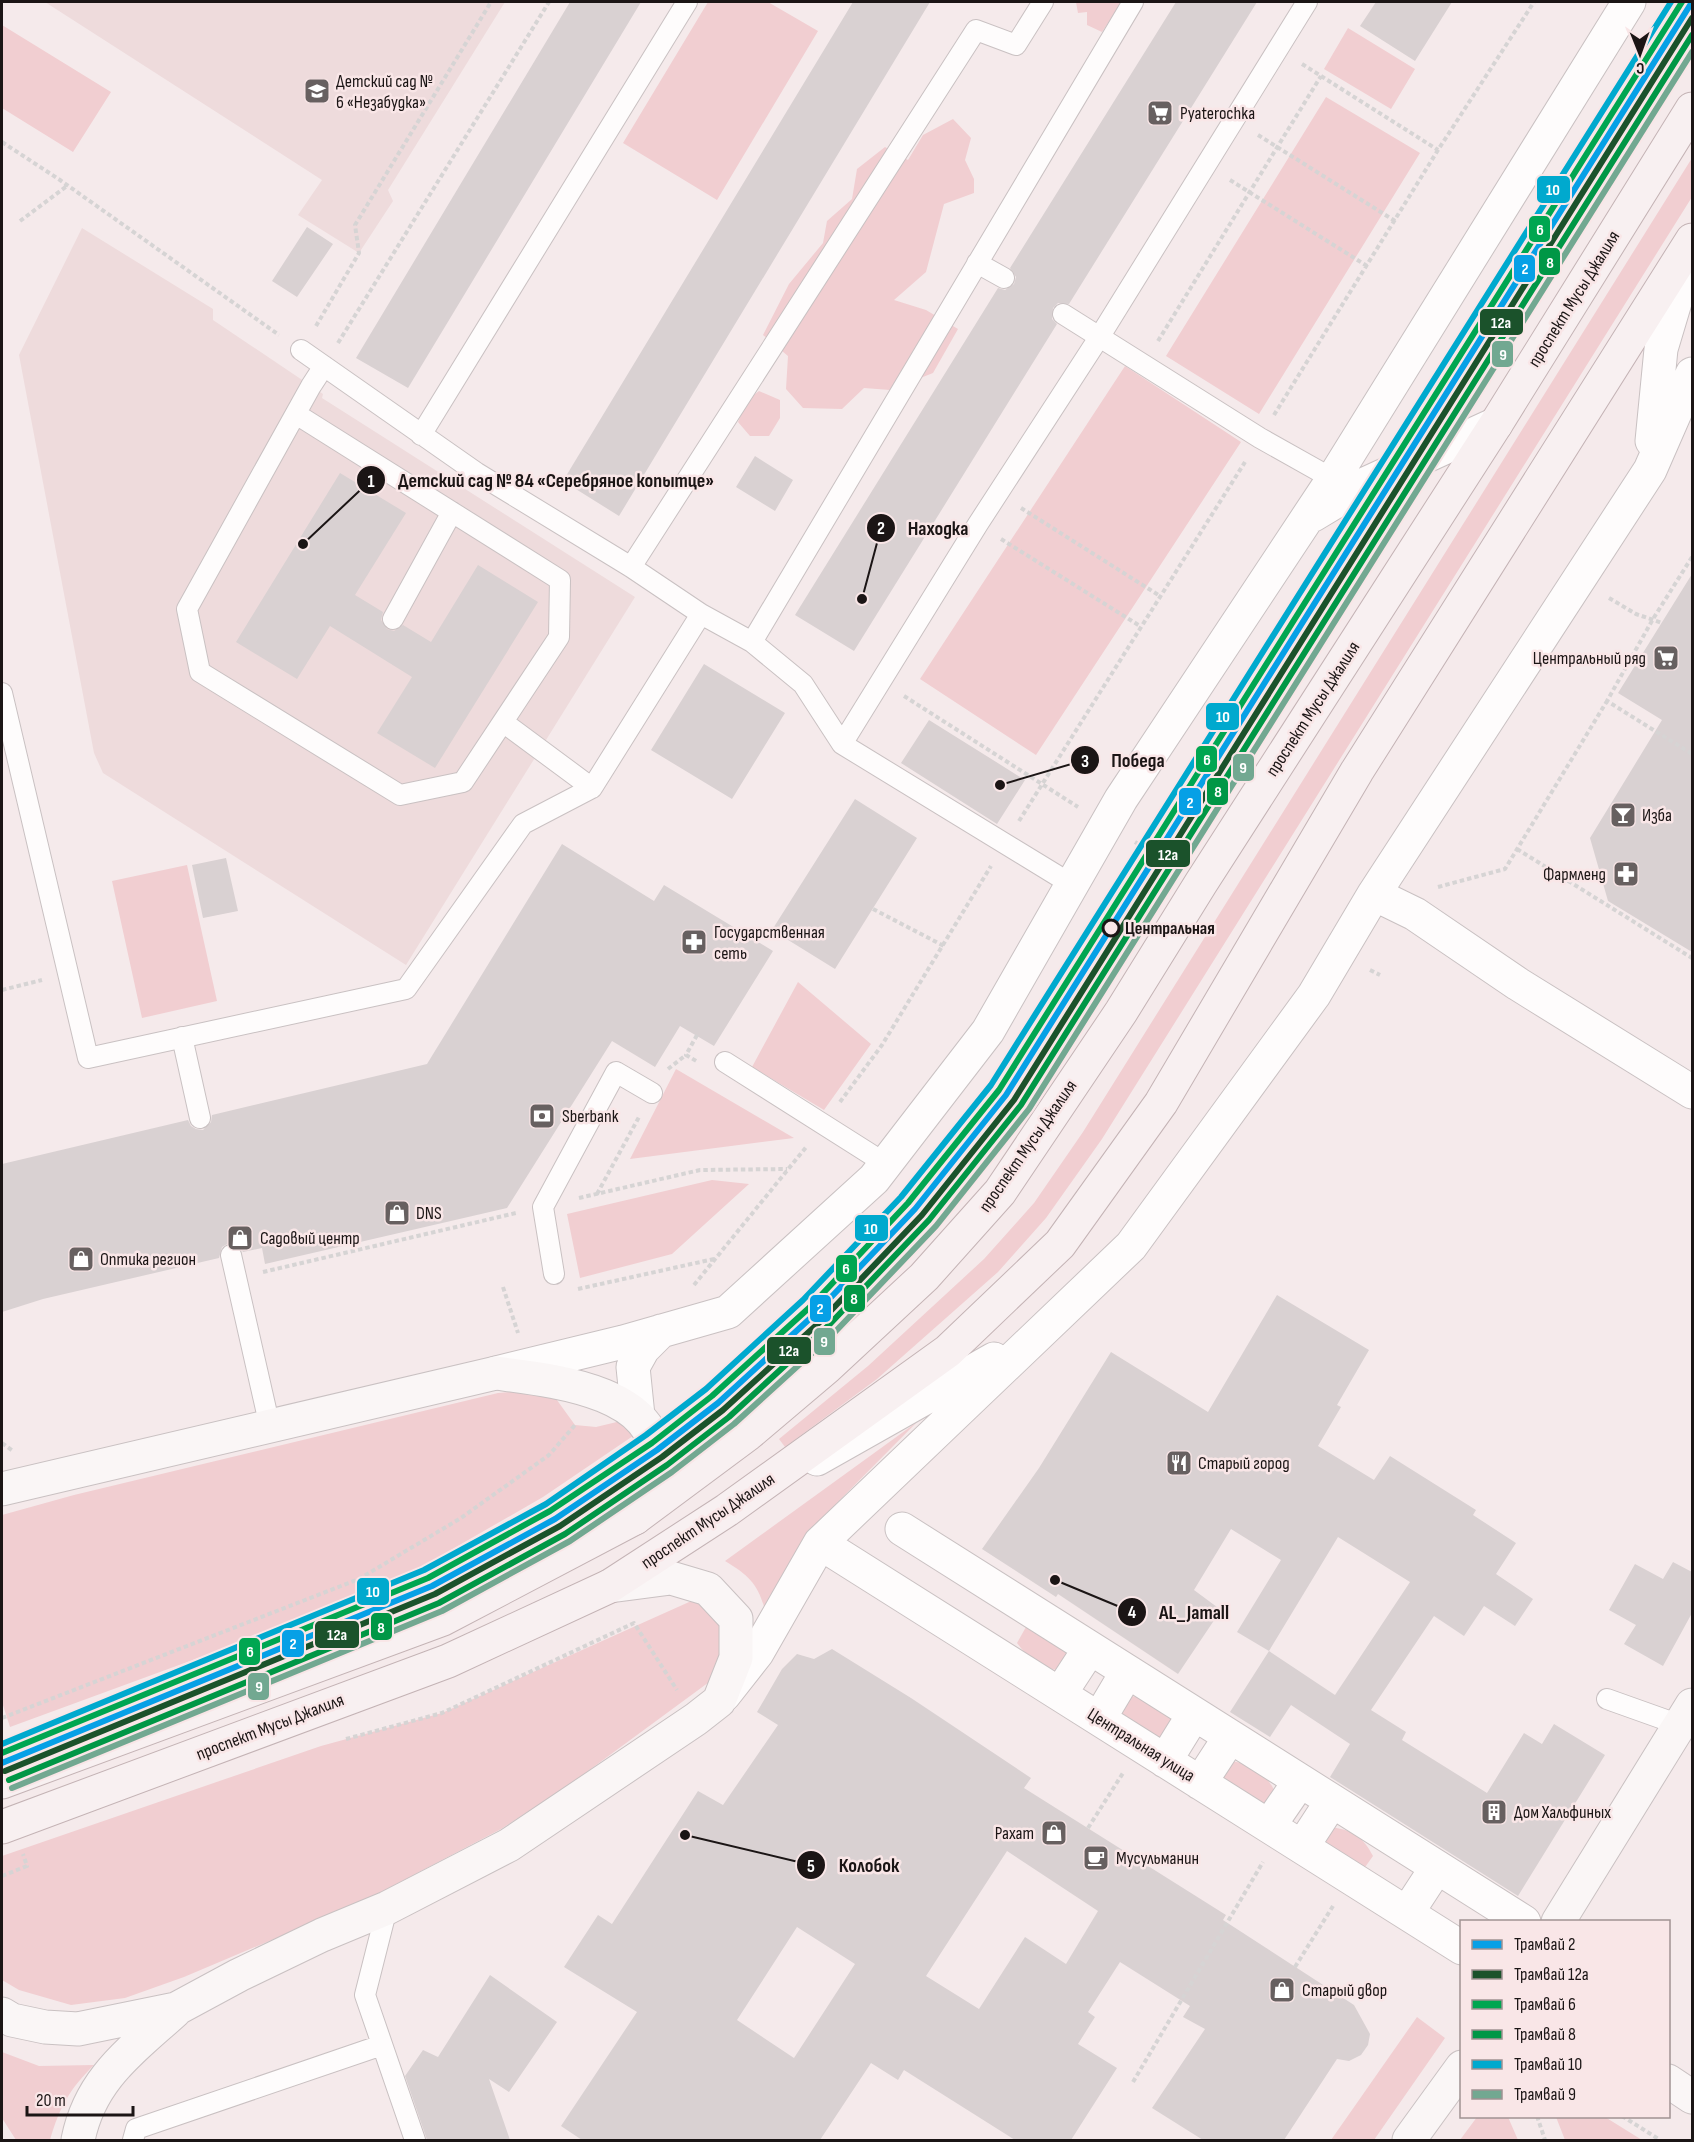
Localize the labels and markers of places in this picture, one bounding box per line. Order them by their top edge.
place label: Детский сад № 6 «Незабудка» [336,71,433,113]
school or university icon: Детский сад № 6 «Незабудка» [302,76,332,106]
supermarket icon: Pyaterochka [1145,98,1175,128]
place label: Pyaterochka [1180,103,1255,124]
callout: Детский сад № 84 «Серебряное копытце» [356,461,726,499]
callout: Находка [866,509,980,547]
supermarket icon: Центральный ряд [1651,643,1681,673]
place label: Центральный ряд [1533,648,1646,669]
callout: Победа [1070,741,1177,779]
bar icon: Изба [1608,800,1638,830]
place label: Изба [1642,805,1672,826]
pharmacy icon: Фармленд [1611,859,1641,889]
place label: Фармленд [1543,864,1606,885]
place label: Центральная [1125,918,1215,939]
marker: Центральная [1102,919,1120,937]
place label: Государственная сеть [714,922,825,964]
pharmacy icon: Государственная сеть [679,927,709,957]
bank icon: Sberbank [527,1101,557,1131]
place label: Sberbank [562,1106,619,1127]
shop icon: DNS [382,1198,412,1228]
place label: DNS [416,1203,442,1224]
shop icon: Садовый центр [225,1223,255,1253]
place label: Садовый центр [260,1228,360,1249]
shop icon: Оптика регион [66,1244,96,1274]
place label: Оптика регион [100,1249,196,1270]
restaurant icon: Старый город [1164,1448,1194,1478]
place label: Старый город [1198,1453,1290,1474]
callout: AL_Jamall [1117,1593,1241,1631]
building icon: Дом Хальфиных [1479,1797,1509,1827]
place label: Дом Хальфиных [1514,1802,1611,1823]
shop icon: Рахат [1039,1818,1069,1848]
place label: Рахат [995,1823,1034,1844]
cafe icon: Мусульманин [1081,1843,1111,1873]
callout: Колобок [796,1846,911,1884]
place label: Мусульманин [1116,1848,1199,1869]
shop icon: Старый двор [1267,1975,1297,2005]
place label: Старый двор [1302,1980,1387,2001]

